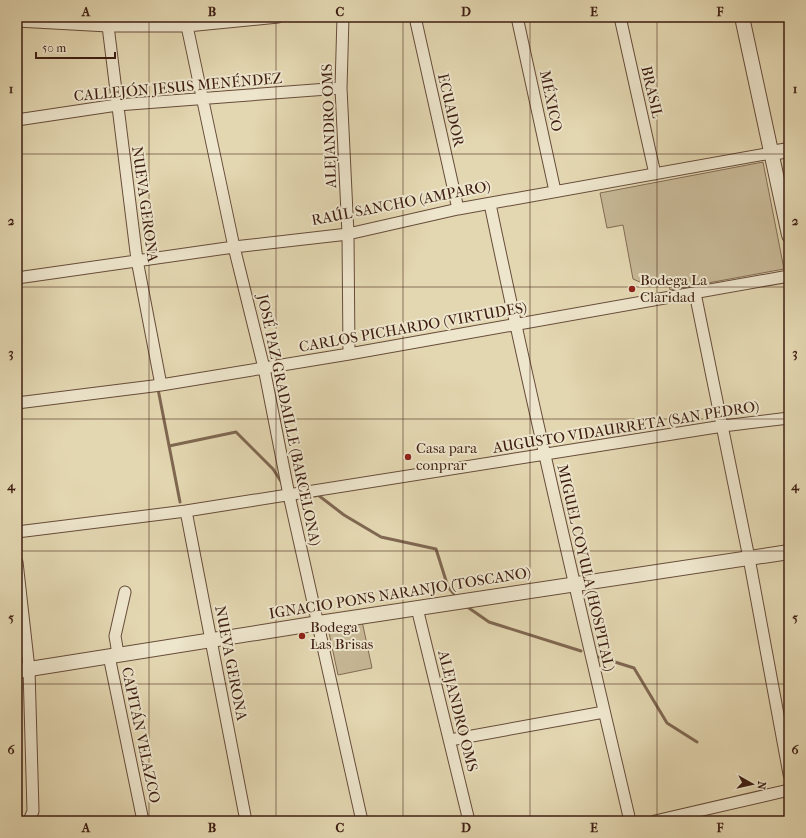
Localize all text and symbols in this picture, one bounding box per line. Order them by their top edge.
text: A [81,4,91,19]
text: B [208,4,217,19]
text: C [336,4,345,19]
text: D [461,4,471,19]
text: E [590,4,598,19]
text: F [716,4,724,19]
scale bar [36,34,115,60]
text: 50 m [42,41,66,55]
street label: ALEJANDRO OMS [318,63,340,190]
street label: BRASIL [637,64,667,120]
street label: CALLEJÓN JESUS MENÉNDEZ [73,69,283,105]
street label: MÉXICO [536,69,566,133]
street label: ECUADOR [434,72,468,150]
text: 1 [9,81,14,96]
text: 1 [793,81,798,96]
street label: NUEVA GERONA [128,145,162,263]
street label: RAÚL SANCHO (AMPARO) [310,177,492,229]
text: 2 [8,213,15,228]
text: 2 [792,213,799,228]
place label: Bodega La Claridad [640,271,708,306]
marker: Bodega La Claridad [627,284,637,294]
street label: JOSÉ PAZ GRADAILLE (BARCELONA) [253,292,324,547]
street label: CARLOS PICHARDO (VIRTUDES) [298,298,528,356]
text: 3 [8,345,14,361]
text: 3 [792,345,798,361]
street label: AUGUSTO VIDAURRETA (SAN PEDRO) [490,397,761,457]
place label: Casa para conprar [416,439,478,474]
marker: Casa para conprar [403,452,413,462]
street label: MIGUEL COYULA (HOSPITAL) [553,463,619,673]
text: 4 [6,478,16,494]
text: 4 [790,478,800,494]
street label: IGNACIO PONS NARANJO (TOSCANO) [268,563,532,623]
street label: NUEVA GERONA [211,604,251,722]
text: 5 [8,610,14,625]
text: 5 [792,610,798,625]
place label: Bodega Las Brisas [310,618,374,653]
marker: Bodega Las Brisas [297,631,307,641]
street label: ALEJANDRO OMS [434,647,482,774]
street label: CAPITÁN VELAZCO [118,665,164,805]
text: 6 [7,742,15,757]
text: 6 [791,742,799,757]
north arrow [732,764,772,804]
text: N [754,780,768,791]
text: A [81,820,91,835]
text: B [208,820,217,835]
text: C [336,820,345,835]
text: D [461,820,471,835]
text: E [590,820,598,835]
text: F [716,820,724,835]

